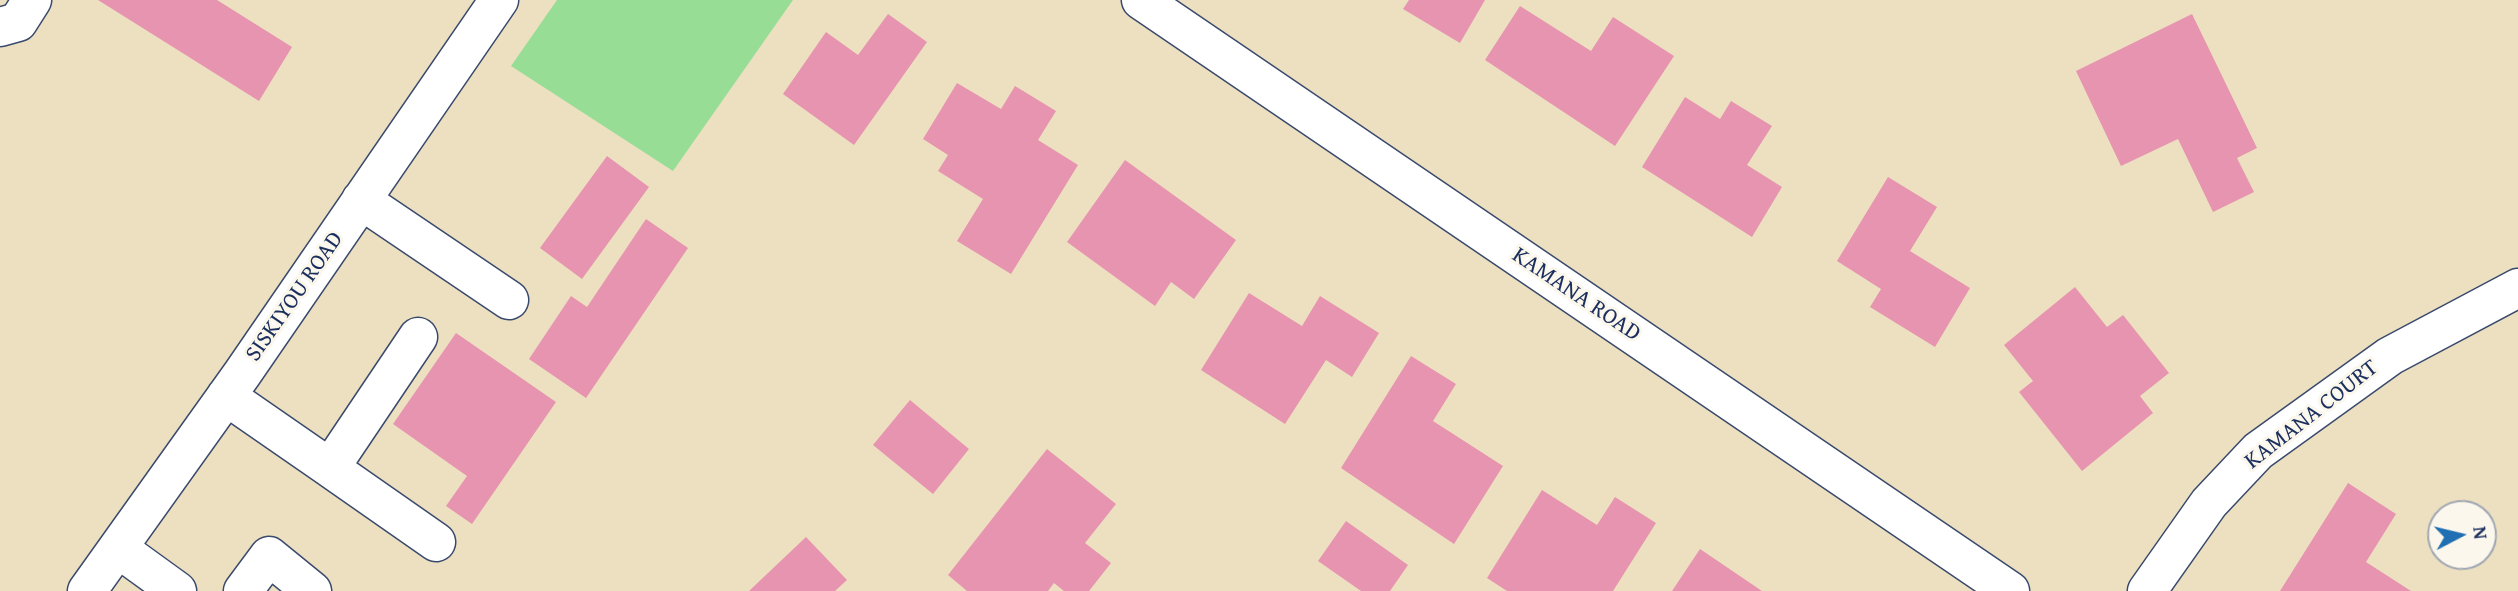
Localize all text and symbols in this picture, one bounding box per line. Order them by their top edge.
street label: SISKIYOU ROAD [240,227,350,367]
street label: KAMANA ROAD [1507,242,1645,348]
street label: KAMANA COURT [2240,354,2384,476]
north arrow [2427,500,2497,570]
text: N [2466,525,2496,541]

